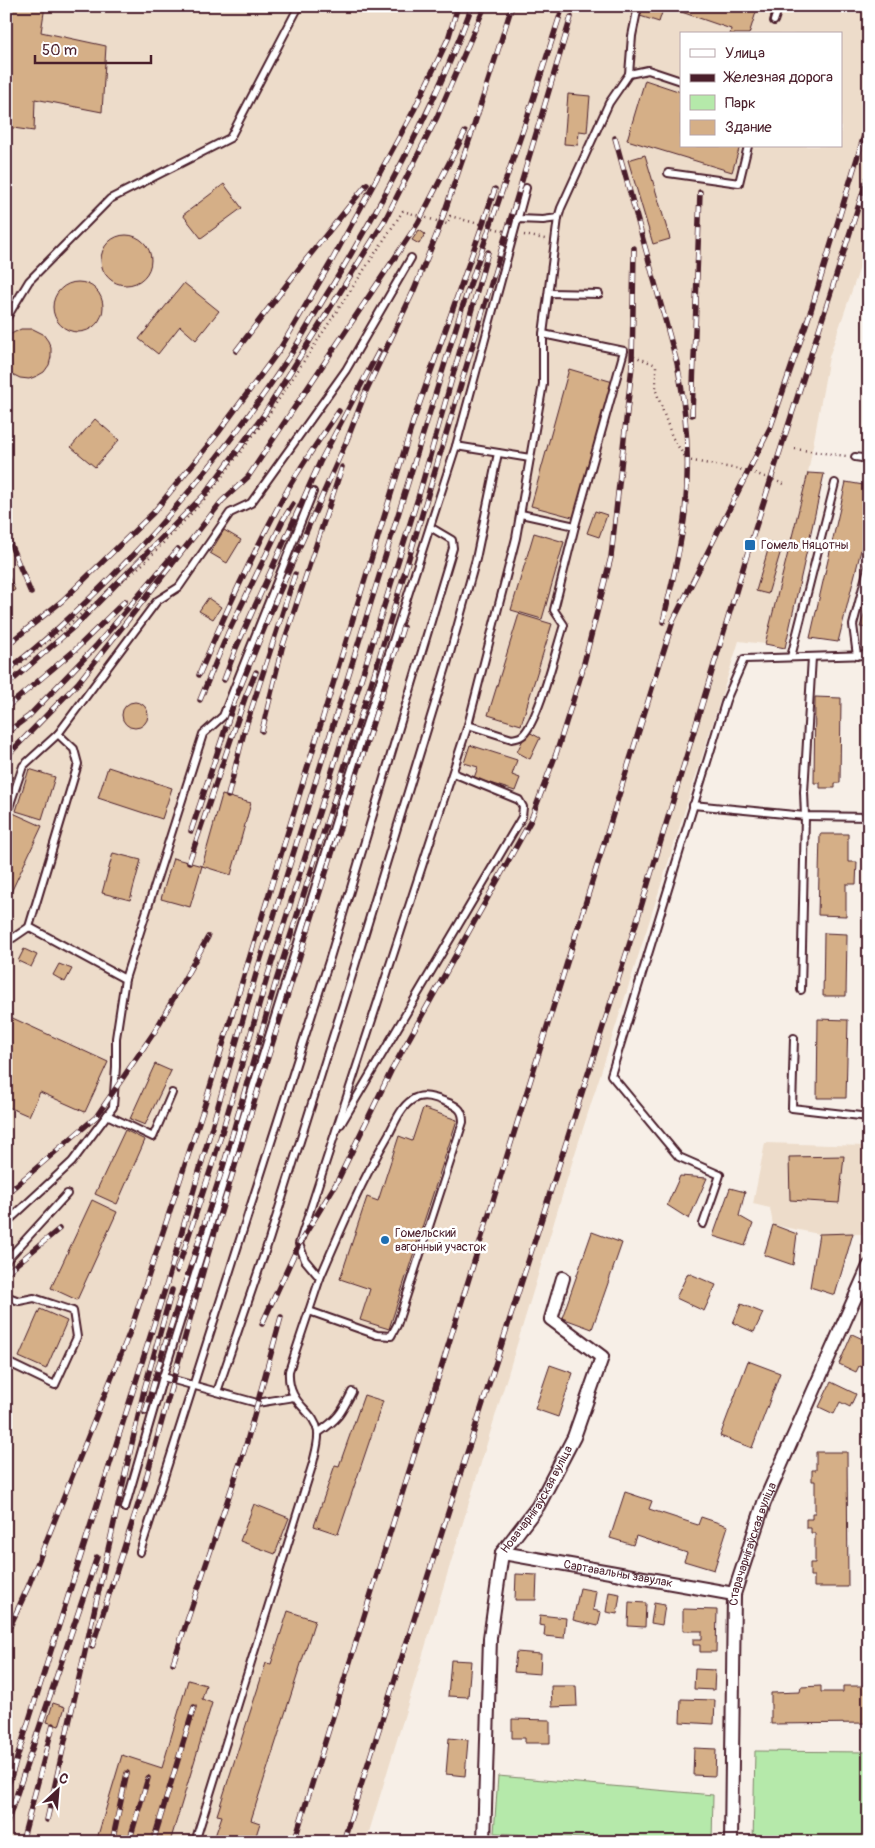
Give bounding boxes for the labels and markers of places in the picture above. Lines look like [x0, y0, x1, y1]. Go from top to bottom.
marker: Гомель Няцотны [743, 538, 757, 552]
place label: Гомель Няцотны [761, 538, 849, 553]
place label: Гомельский вагонный участок [395, 1226, 486, 1255]
marker: Гомельский вагонный участок [379, 1234, 391, 1246]

